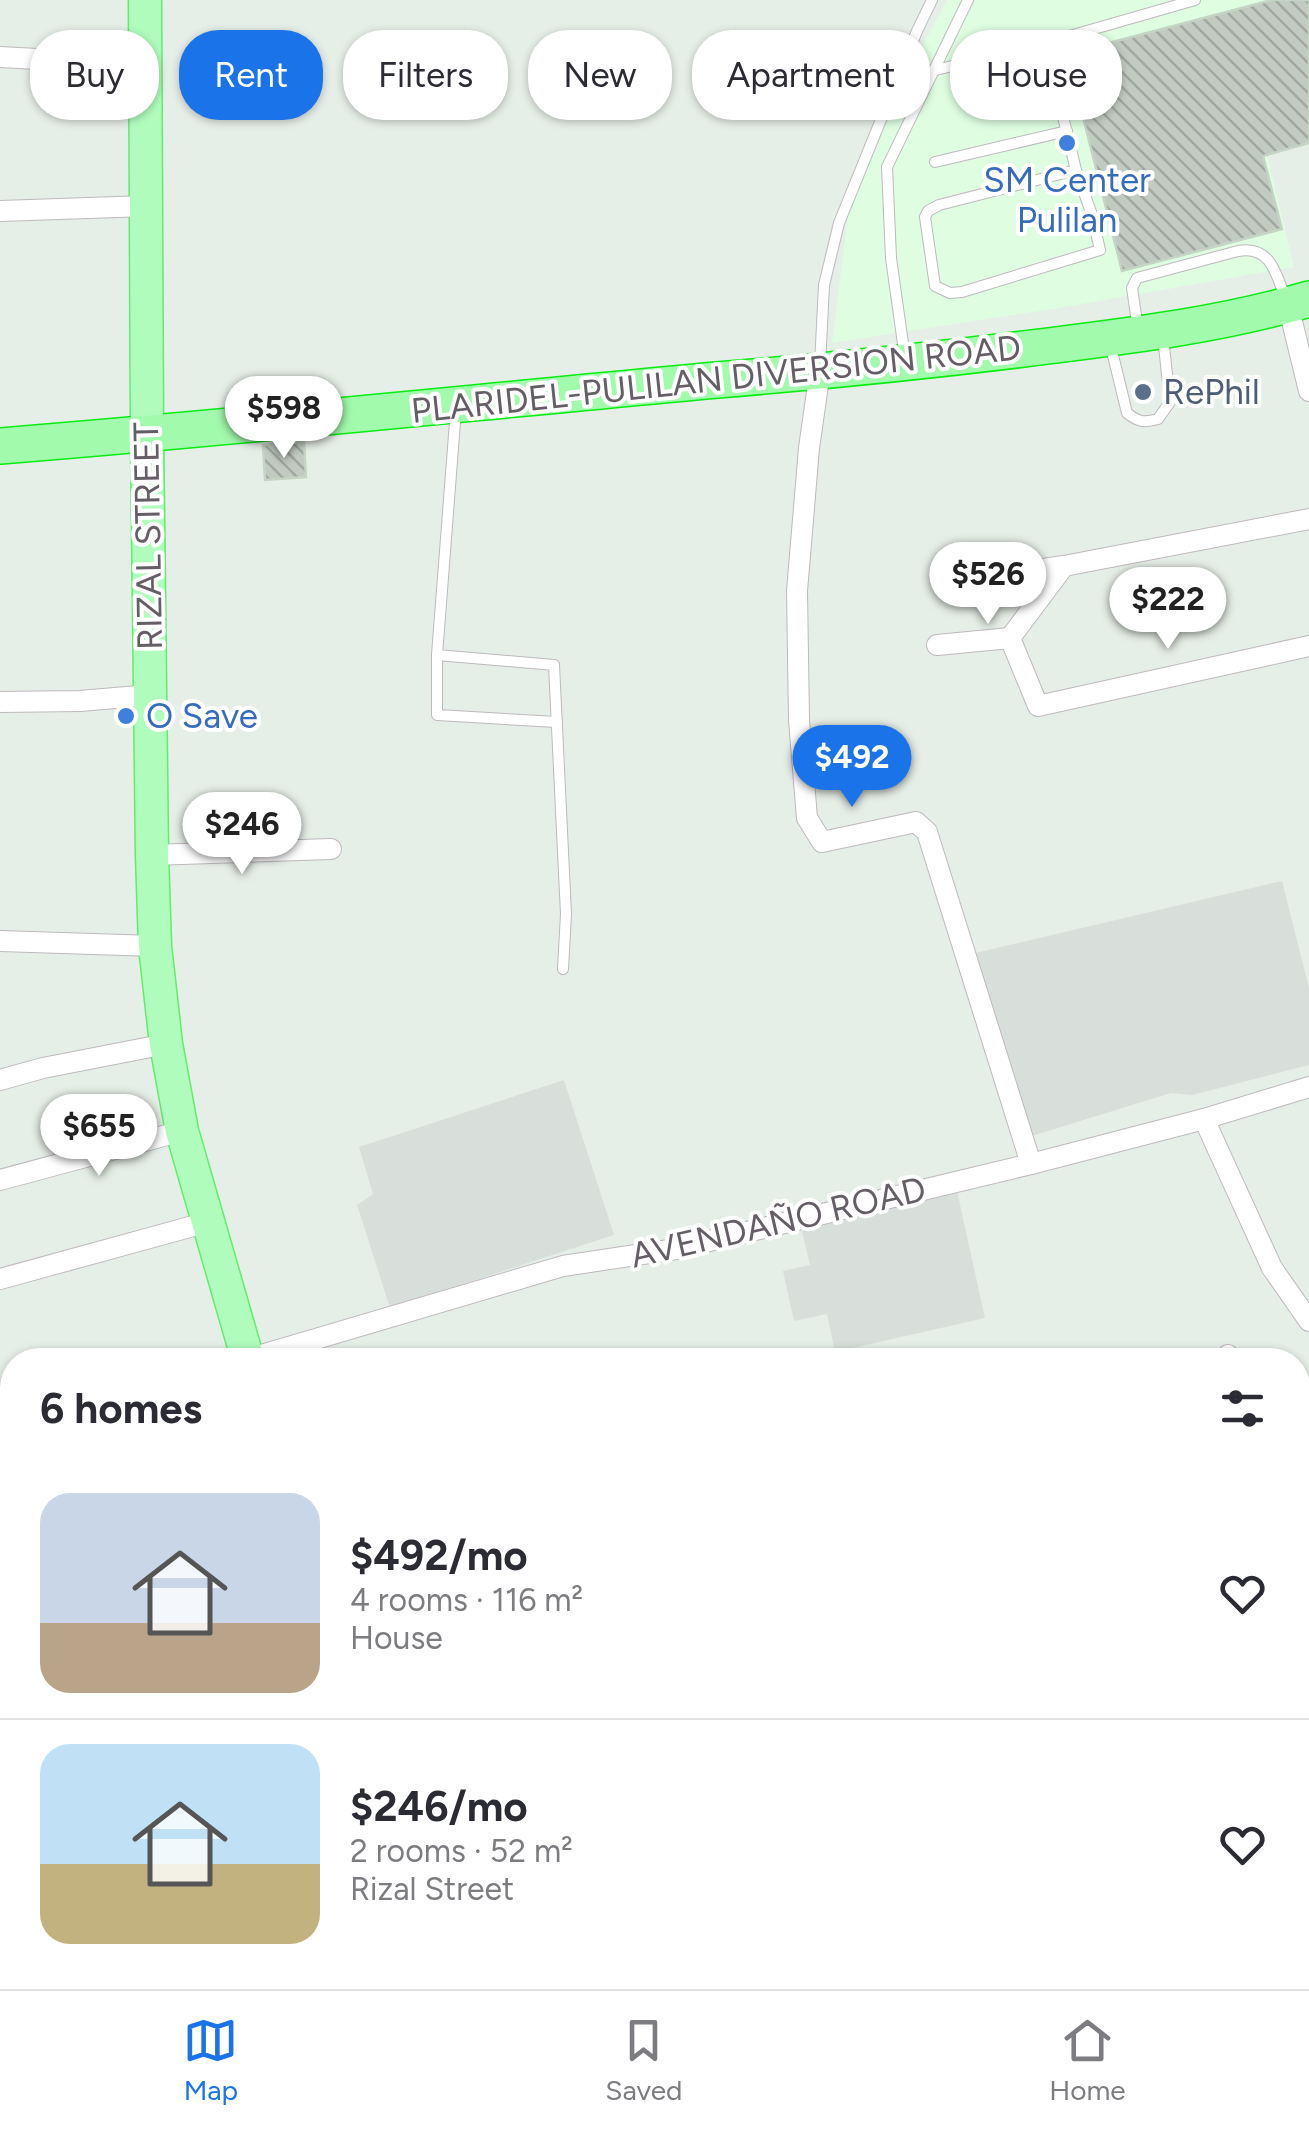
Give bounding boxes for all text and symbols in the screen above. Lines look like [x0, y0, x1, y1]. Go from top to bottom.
chip: Buy [30, 30, 159, 120]
chip: Rent [179, 30, 323, 120]
chip: Filters [343, 30, 508, 120]
chip: New [528, 30, 672, 120]
chip: Apartment [692, 30, 930, 120]
chip: House [950, 30, 1122, 120]
marker: SM Center Pulilan [1056, 132, 1078, 154]
place label: SM Center Pulilan [983, 159, 1151, 241]
street label: PLARIDEL-PULILAN DIVERSION ROAD [409, 326, 1023, 432]
place label: RePhil [1163, 371, 1260, 413]
pin: $598 [225, 376, 343, 461]
marker: RePhil [1132, 381, 1154, 403]
text: $598 [247, 389, 321, 427]
street label: RIZAL STREET [125, 422, 171, 650]
pin: $526 [929, 542, 1047, 627]
text: $526 [951, 555, 1025, 593]
pin: $222 [1109, 567, 1227, 652]
text: $222 [1131, 580, 1205, 618]
place label: O Save [146, 695, 258, 737]
marker: O Save [115, 705, 137, 727]
pin: $492 [793, 725, 911, 810]
text: $492 [814, 738, 890, 776]
pin: $246 [183, 792, 301, 877]
text: $246 [204, 805, 280, 843]
pin: $655 [40, 1094, 158, 1179]
text: $655 [62, 1107, 136, 1145]
street label: AVENDAÑO ROAD [626, 1168, 930, 1276]
icon: filters [1215, 1381, 1270, 1436]
text: 6 homes [40, 1383, 202, 1434]
text: $492/mo [350, 1530, 528, 1581]
icon: home [120, 1533, 240, 1653]
icon: heart [1215, 1566, 1270, 1621]
text: 4 rooms · 116 m² [350, 1581, 583, 1619]
text: House [350, 1619, 443, 1657]
text: $246/mo [350, 1781, 528, 1832]
icon: home [120, 1784, 240, 1904]
icon: heart [1215, 1817, 1270, 1872]
text: 2 rooms · 52 m² [350, 1832, 573, 1870]
text: Rizal Street [350, 1870, 514, 1908]
tab: Map [183, 2013, 238, 2107]
tab: Saved [605, 2013, 682, 2107]
tab: Home [1049, 2013, 1126, 2107]

